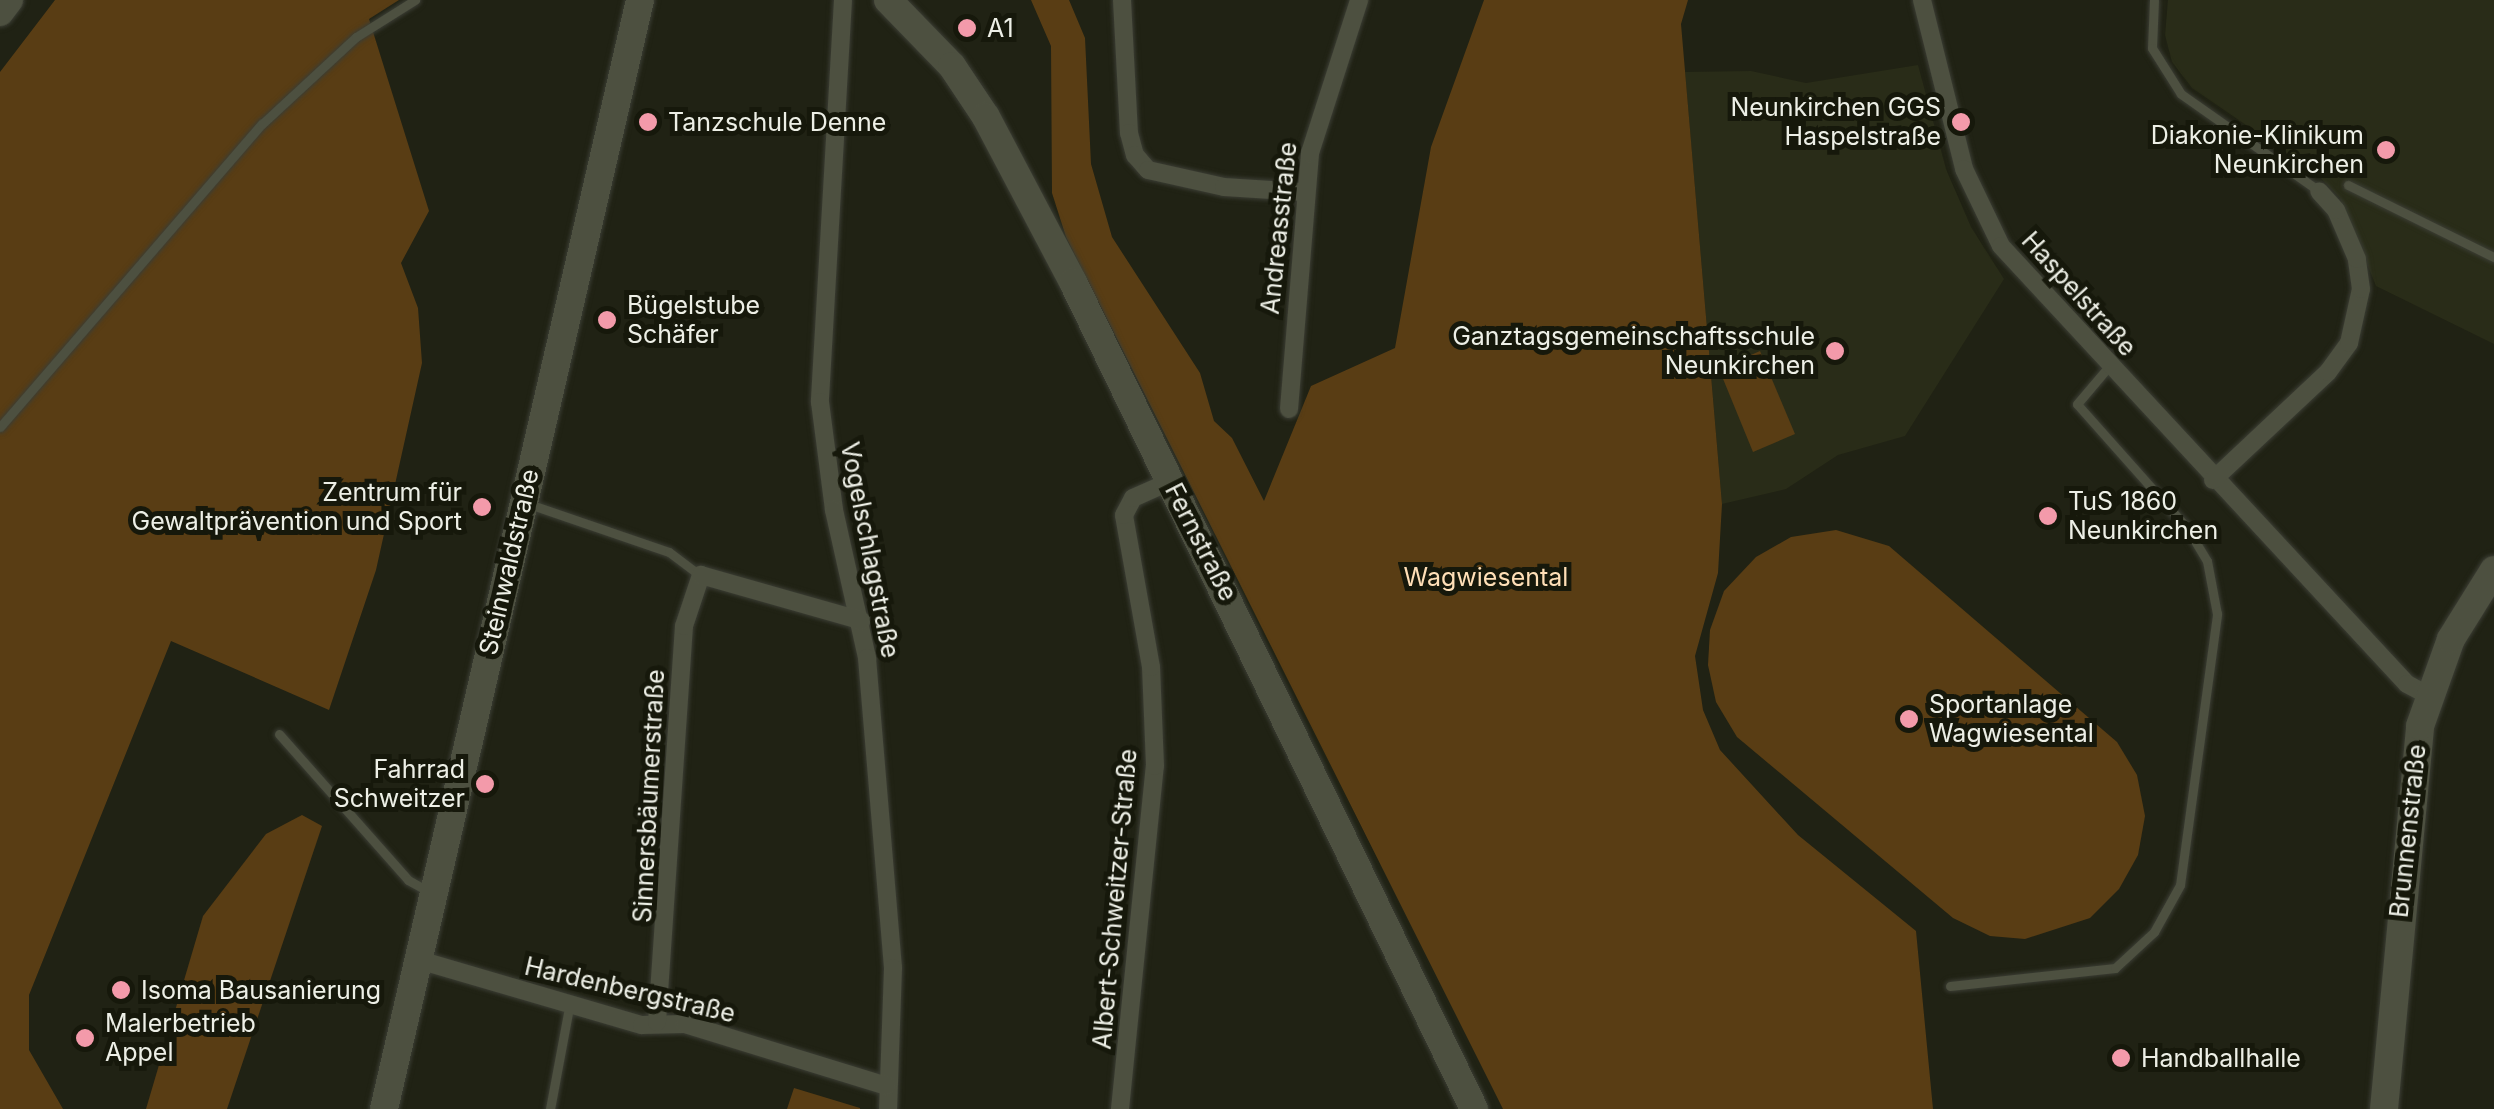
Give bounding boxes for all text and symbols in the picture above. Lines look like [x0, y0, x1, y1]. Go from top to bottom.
place label: A1 [987, 13, 1014, 43]
marker: A1 [956, 17, 978, 39]
place label: Neunkirchen GGS Haspelstraße [1730, 93, 1941, 152]
place label: Tanzschule Denne [668, 107, 886, 137]
marker: Tanzschule Denne [637, 111, 659, 133]
marker: Neunkirchen GGS Haspelstraße [1950, 111, 1972, 133]
place label: Diakonie-Klinikum Neunkirchen [2151, 121, 2364, 180]
marker: Diakonie-Klinikum Neunkirchen [2373, 137, 2399, 163]
street label: Andreasstraße [1255, 140, 1303, 316]
street label: Haspelstraße [2015, 226, 2143, 362]
place label: Bügelstube Schäfer [627, 291, 760, 350]
marker: Bügelstube Schäfer [596, 309, 618, 331]
place label: Ganztagsgemeinschaftsschule Neunkirchen [1452, 322, 1815, 381]
marker: Ganztagsgemeinschaftsschule Neunkirchen [1824, 340, 1846, 362]
street label: Vogelschlagstraße [834, 439, 906, 661]
street label: Steinwaldstraße [473, 466, 545, 658]
place label: Zentrum für Gewaltprävention und Sport [132, 478, 462, 537]
street label: Fernstraße [1159, 478, 1243, 606]
place label: TuS 1860 Neunkirchen [2068, 487, 2218, 546]
marker: Zentrum für Gewaltprävention und Sport [471, 496, 493, 518]
marker: TuS 1860 Neunkirchen [2037, 505, 2059, 527]
park label: Wagwiesental [1404, 562, 1568, 592]
street label: Sinnersbäumerstraße [627, 668, 671, 924]
place label: Sportanlage Wagwiesental [1929, 690, 2094, 749]
marker: Sportanlage Wagwiesental [1898, 708, 1920, 730]
street label: Brunnenstraße [2384, 743, 2432, 919]
street label: Albert-Schweitzer-Straße [1087, 747, 1143, 1051]
place label: Fahrrad Schweitzer [334, 755, 465, 814]
marker: Fahrrad Schweitzer [474, 773, 496, 795]
street label: Hardenbergstraße [522, 951, 738, 1029]
place label: Isoma Bausanierung [141, 975, 381, 1005]
marker: Isoma Bausanierung [110, 979, 132, 1001]
place label: Malerbetrieb Appel [105, 1009, 256, 1068]
marker: Malerbetrieb Appel [74, 1027, 96, 1049]
place label: Handballhalle [2141, 1043, 2301, 1073]
marker: Handballhalle [2110, 1047, 2132, 1069]

